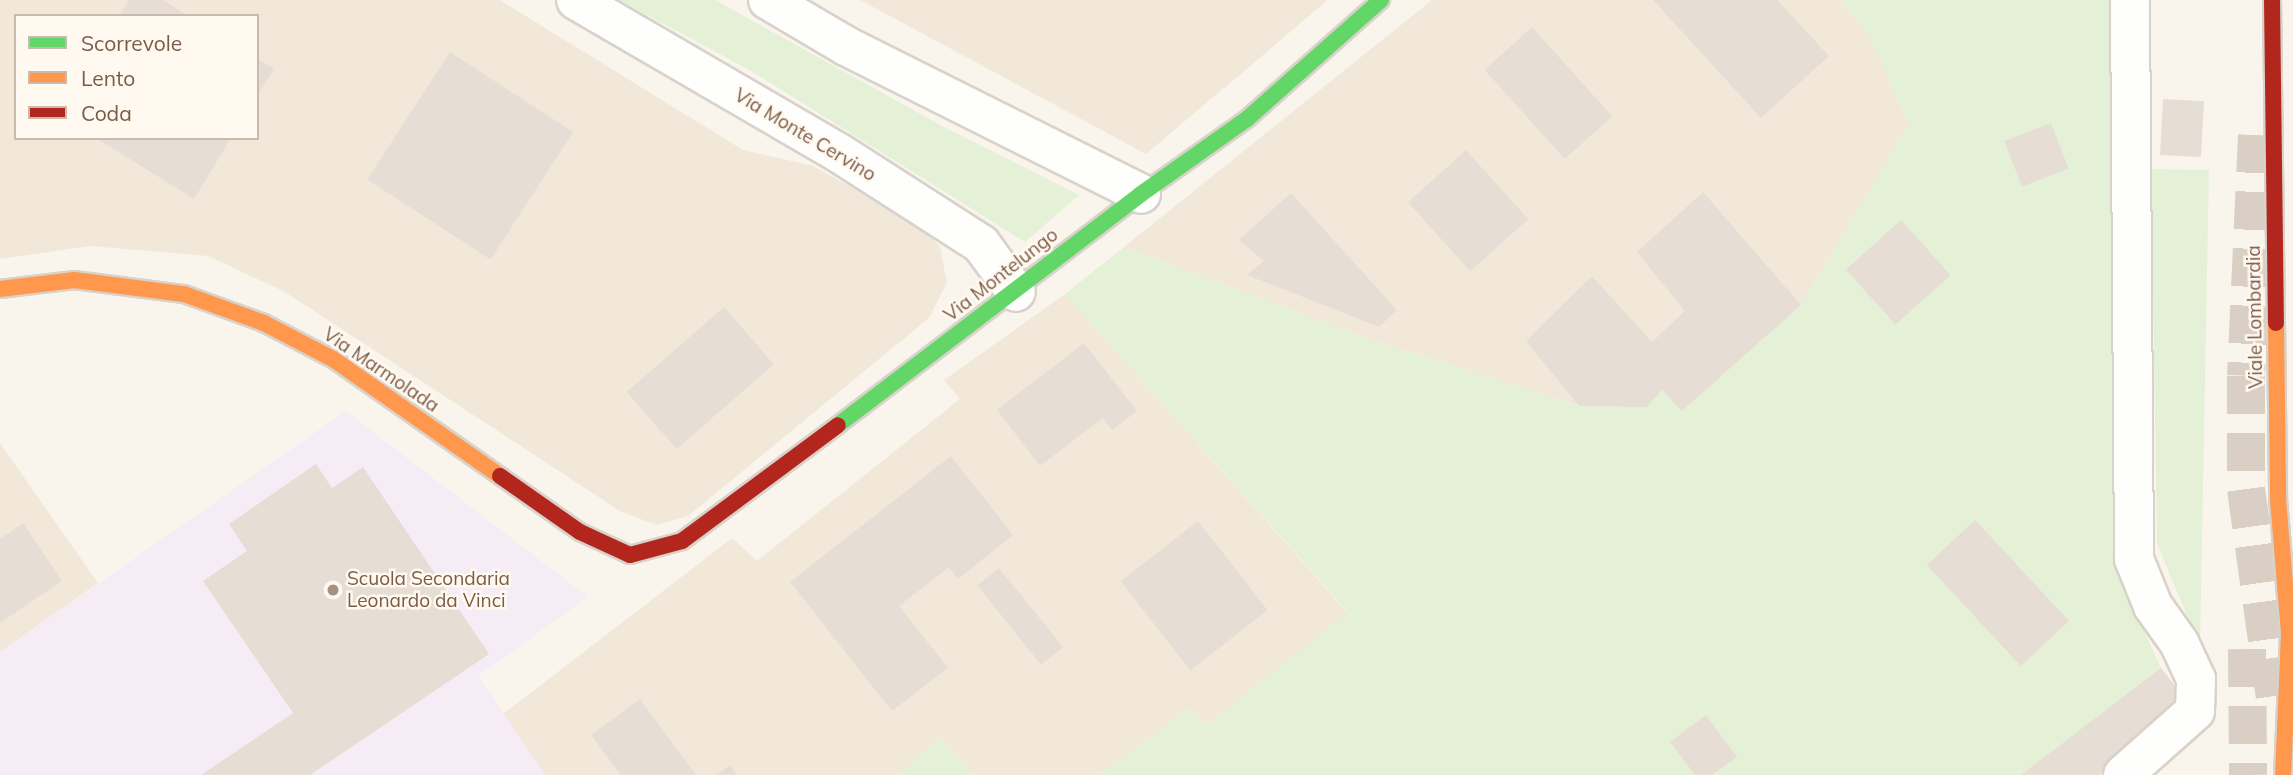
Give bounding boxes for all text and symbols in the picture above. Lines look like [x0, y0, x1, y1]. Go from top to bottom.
legend [14, 14, 259, 140]
text: Scorrevole [81, 30, 182, 56]
text: Lento [81, 65, 135, 91]
street label: Via Monte Cervino [730, 84, 880, 186]
text: Coda [81, 100, 132, 126]
street label: Via Montelungo [940, 223, 1062, 327]
street label: Viale Lombardia [2242, 245, 2268, 389]
street label: Via Marmolada [319, 323, 443, 417]
place label: Scuola Secondaria Leonardo da Vinci [347, 568, 510, 612]
marker: Scuola Secondaria Leonardo da Vinci [325, 582, 341, 598]

